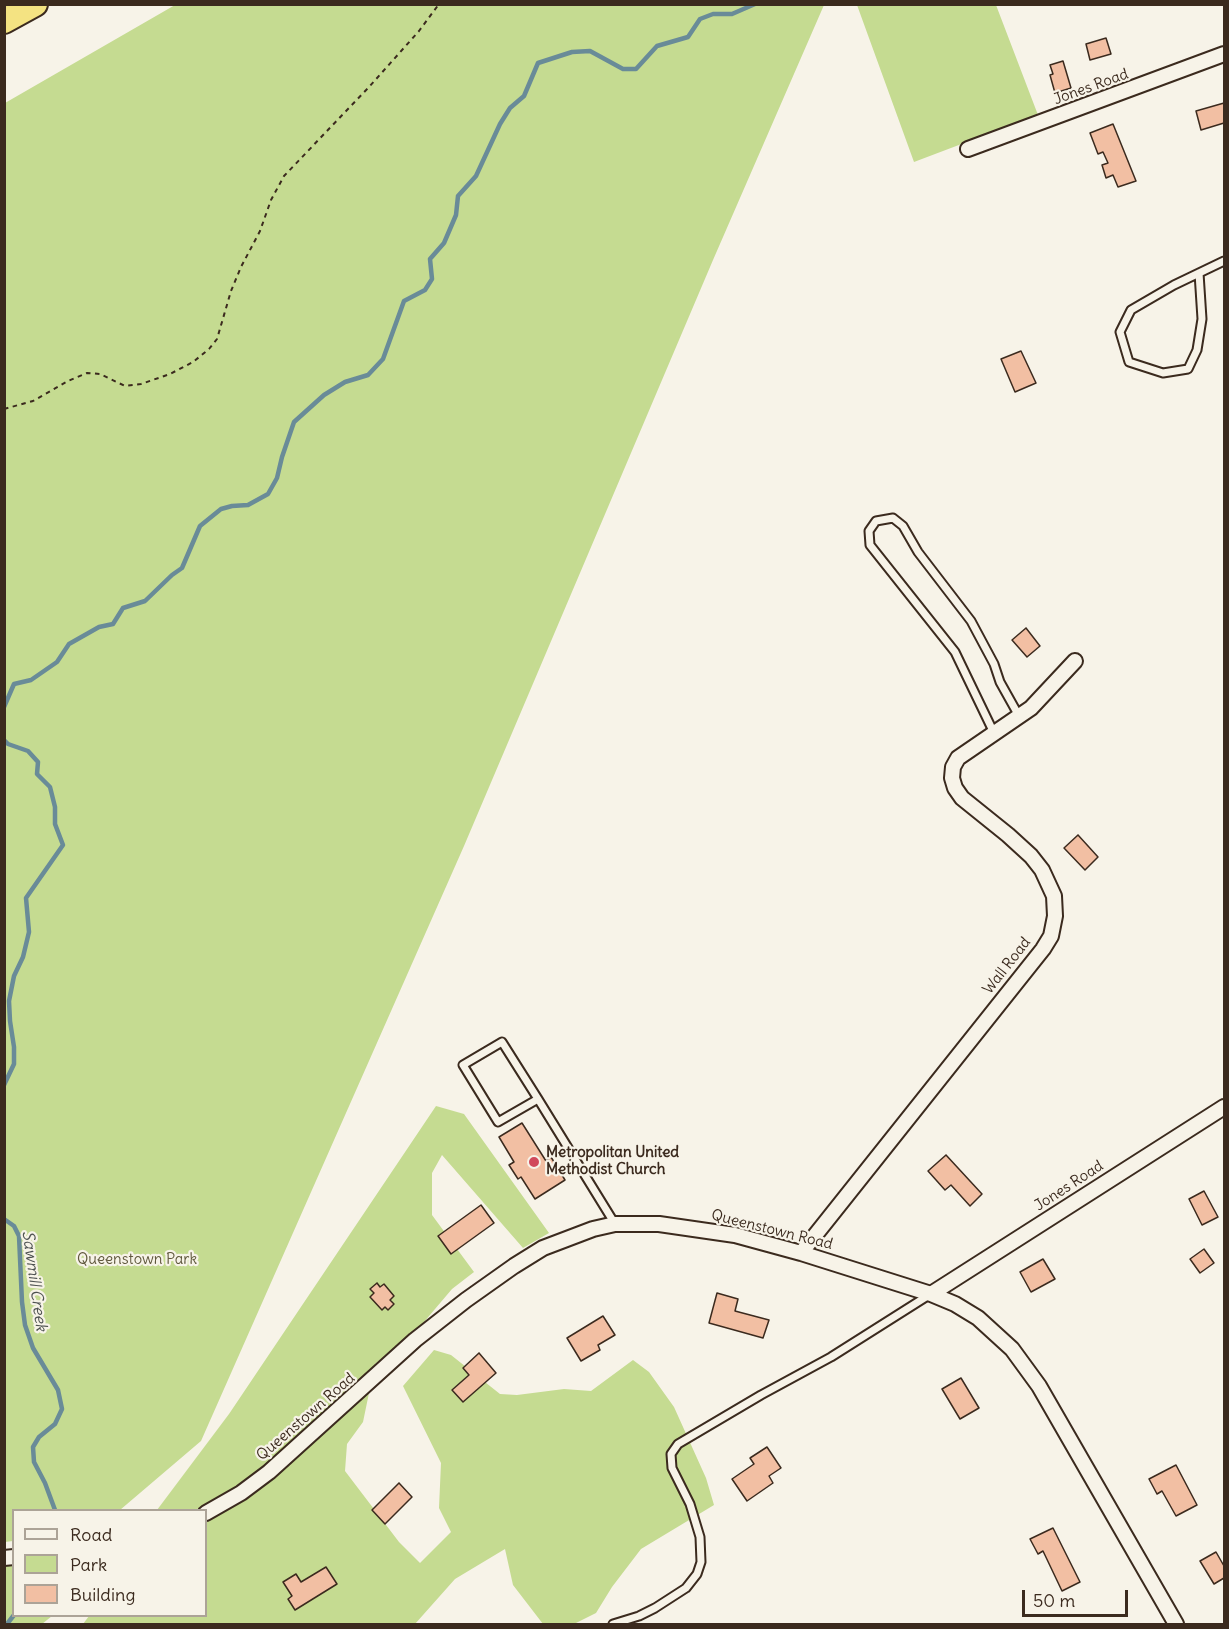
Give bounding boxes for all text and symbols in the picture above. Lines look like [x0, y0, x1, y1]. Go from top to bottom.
street label: Jones Road [1051, 65, 1131, 109]
street label: Wall Road [979, 934, 1035, 998]
place label: Metropolitan United Methodist Church [546, 1144, 679, 1179]
marker: Metropolitan United Methodist Church [527, 1155, 541, 1169]
street label: Jones Road [1031, 1157, 1107, 1215]
street label: Queenstown Road [709, 1206, 835, 1254]
water label: Sawmill Creek [17, 1230, 51, 1332]
park label: Queenstown Park [77, 1251, 197, 1269]
street label: Queenstown Road [253, 1369, 359, 1465]
legend [12, 1509, 207, 1617]
text: Road [70, 1523, 112, 1546]
text: Park [70, 1553, 107, 1576]
scale bar [1025, 1578, 1132, 1616]
text: Building [70, 1583, 135, 1606]
text: 50 m [1033, 1589, 1075, 1612]

